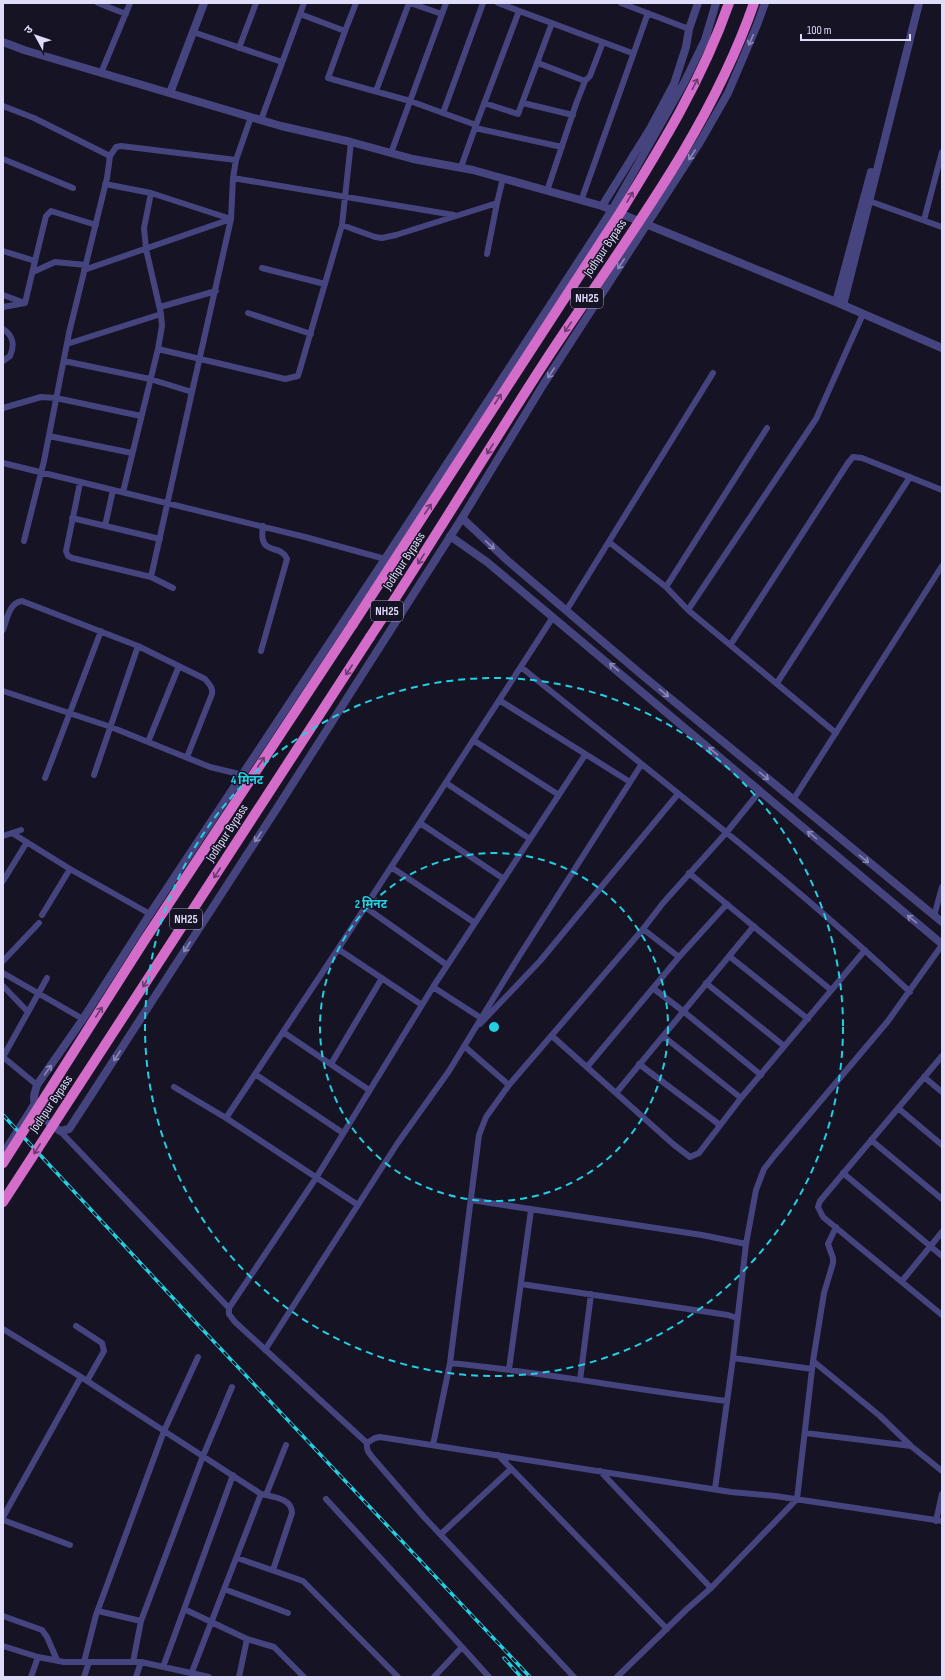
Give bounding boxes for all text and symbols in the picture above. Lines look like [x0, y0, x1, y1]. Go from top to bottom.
north arrow [16, 16, 56, 56]
scale bar [801, 16, 910, 42]
text: उ [22, 23, 36, 37]
text: 100 m [807, 23, 832, 38]
one-way arrow [747, 33, 754, 45]
one-way arrow [692, 78, 700, 90]
one-way arrow [688, 149, 696, 160]
one-way arrow [627, 191, 635, 203]
street label: Jodhpur Bypass [579, 216, 630, 281]
one-way arrow [617, 258, 625, 270]
road number: NH25 [571, 288, 603, 308]
one-way arrow [564, 322, 572, 333]
one-way arrow [546, 367, 554, 379]
one-way arrow [494, 394, 503, 405]
one-way arrow [486, 443, 494, 455]
one-way arrow [423, 503, 432, 514]
street label: Jodhpur Bypass [379, 529, 429, 594]
one-way arrow [485, 540, 495, 549]
one-way arrow [417, 553, 425, 564]
road number: NH25 [371, 601, 403, 621]
one-way arrow [608, 663, 619, 672]
one-way arrow [345, 664, 353, 675]
one-way arrow [658, 688, 669, 697]
one-way arrow [708, 747, 718, 756]
one-way arrow [258, 756, 266, 768]
text: 4 मिनट [231, 772, 264, 788]
one-way arrow [758, 772, 769, 781]
street label: Jodhpur Bypass [202, 801, 252, 866]
one-way arrow [807, 831, 818, 840]
one-way arrow [254, 832, 262, 843]
one-way arrow [859, 854, 869, 863]
one-way arrow [213, 867, 221, 878]
text: 2 मिनट [355, 896, 388, 912]
road number: NH25 [170, 909, 202, 929]
one-way arrow [907, 914, 917, 923]
one-way arrow [183, 941, 192, 952]
one-way arrow [142, 976, 150, 987]
one-way arrow [95, 1006, 103, 1018]
centre of rings [487, 1020, 501, 1034]
one-way arrow [113, 1050, 121, 1061]
one-way arrow [44, 1065, 52, 1076]
street label: Jodhpur Bypass [25, 1072, 76, 1137]
one-way arrow [33, 1143, 41, 1154]

